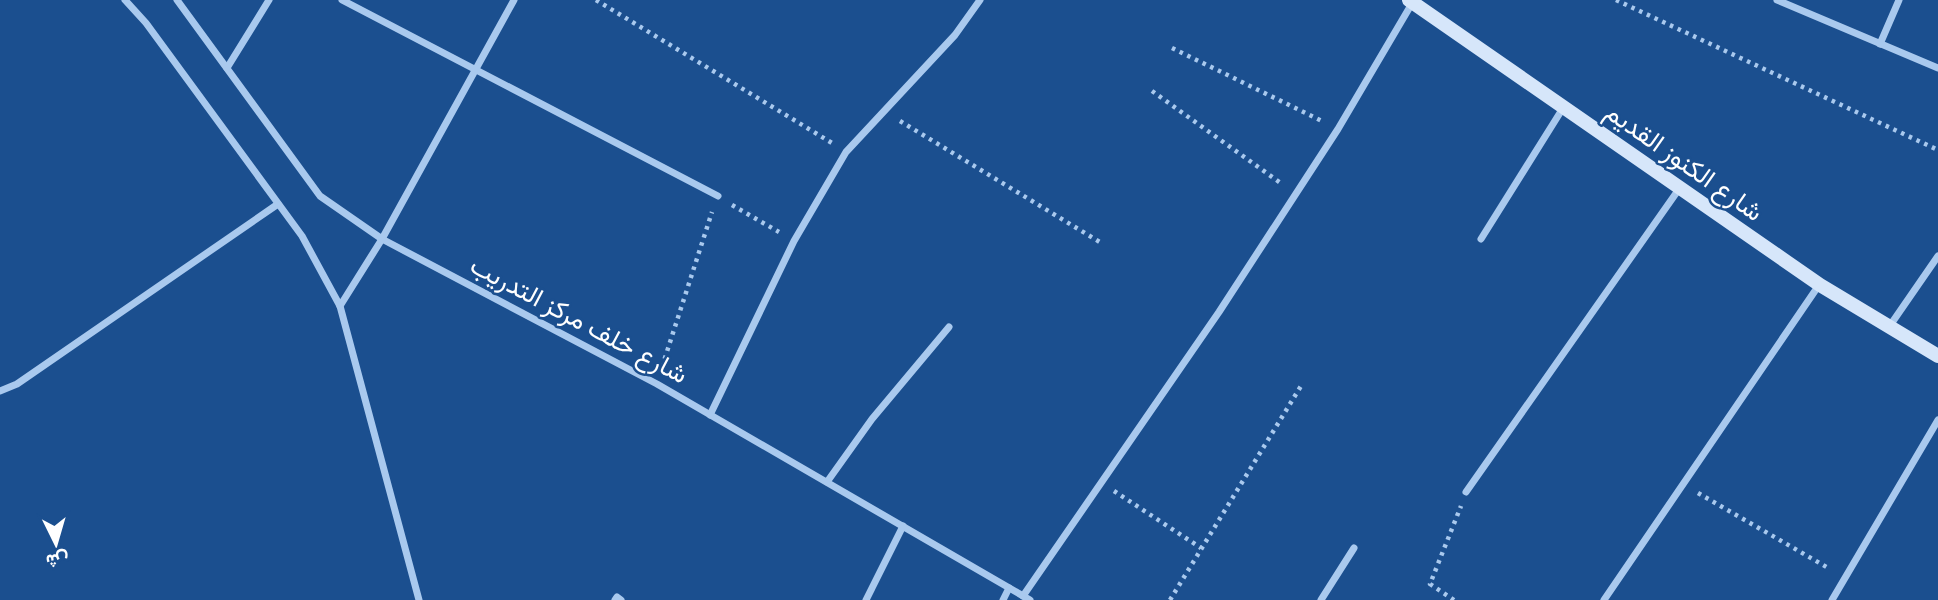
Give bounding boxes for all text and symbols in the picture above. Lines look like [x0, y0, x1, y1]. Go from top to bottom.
street label: شارع الكنوز القديم [1598, 96, 1769, 230]
street label: شارع خلف مركز التدريب [464, 250, 693, 392]
north arrow [21, 509, 91, 579]
text: ش [45, 548, 70, 572]

